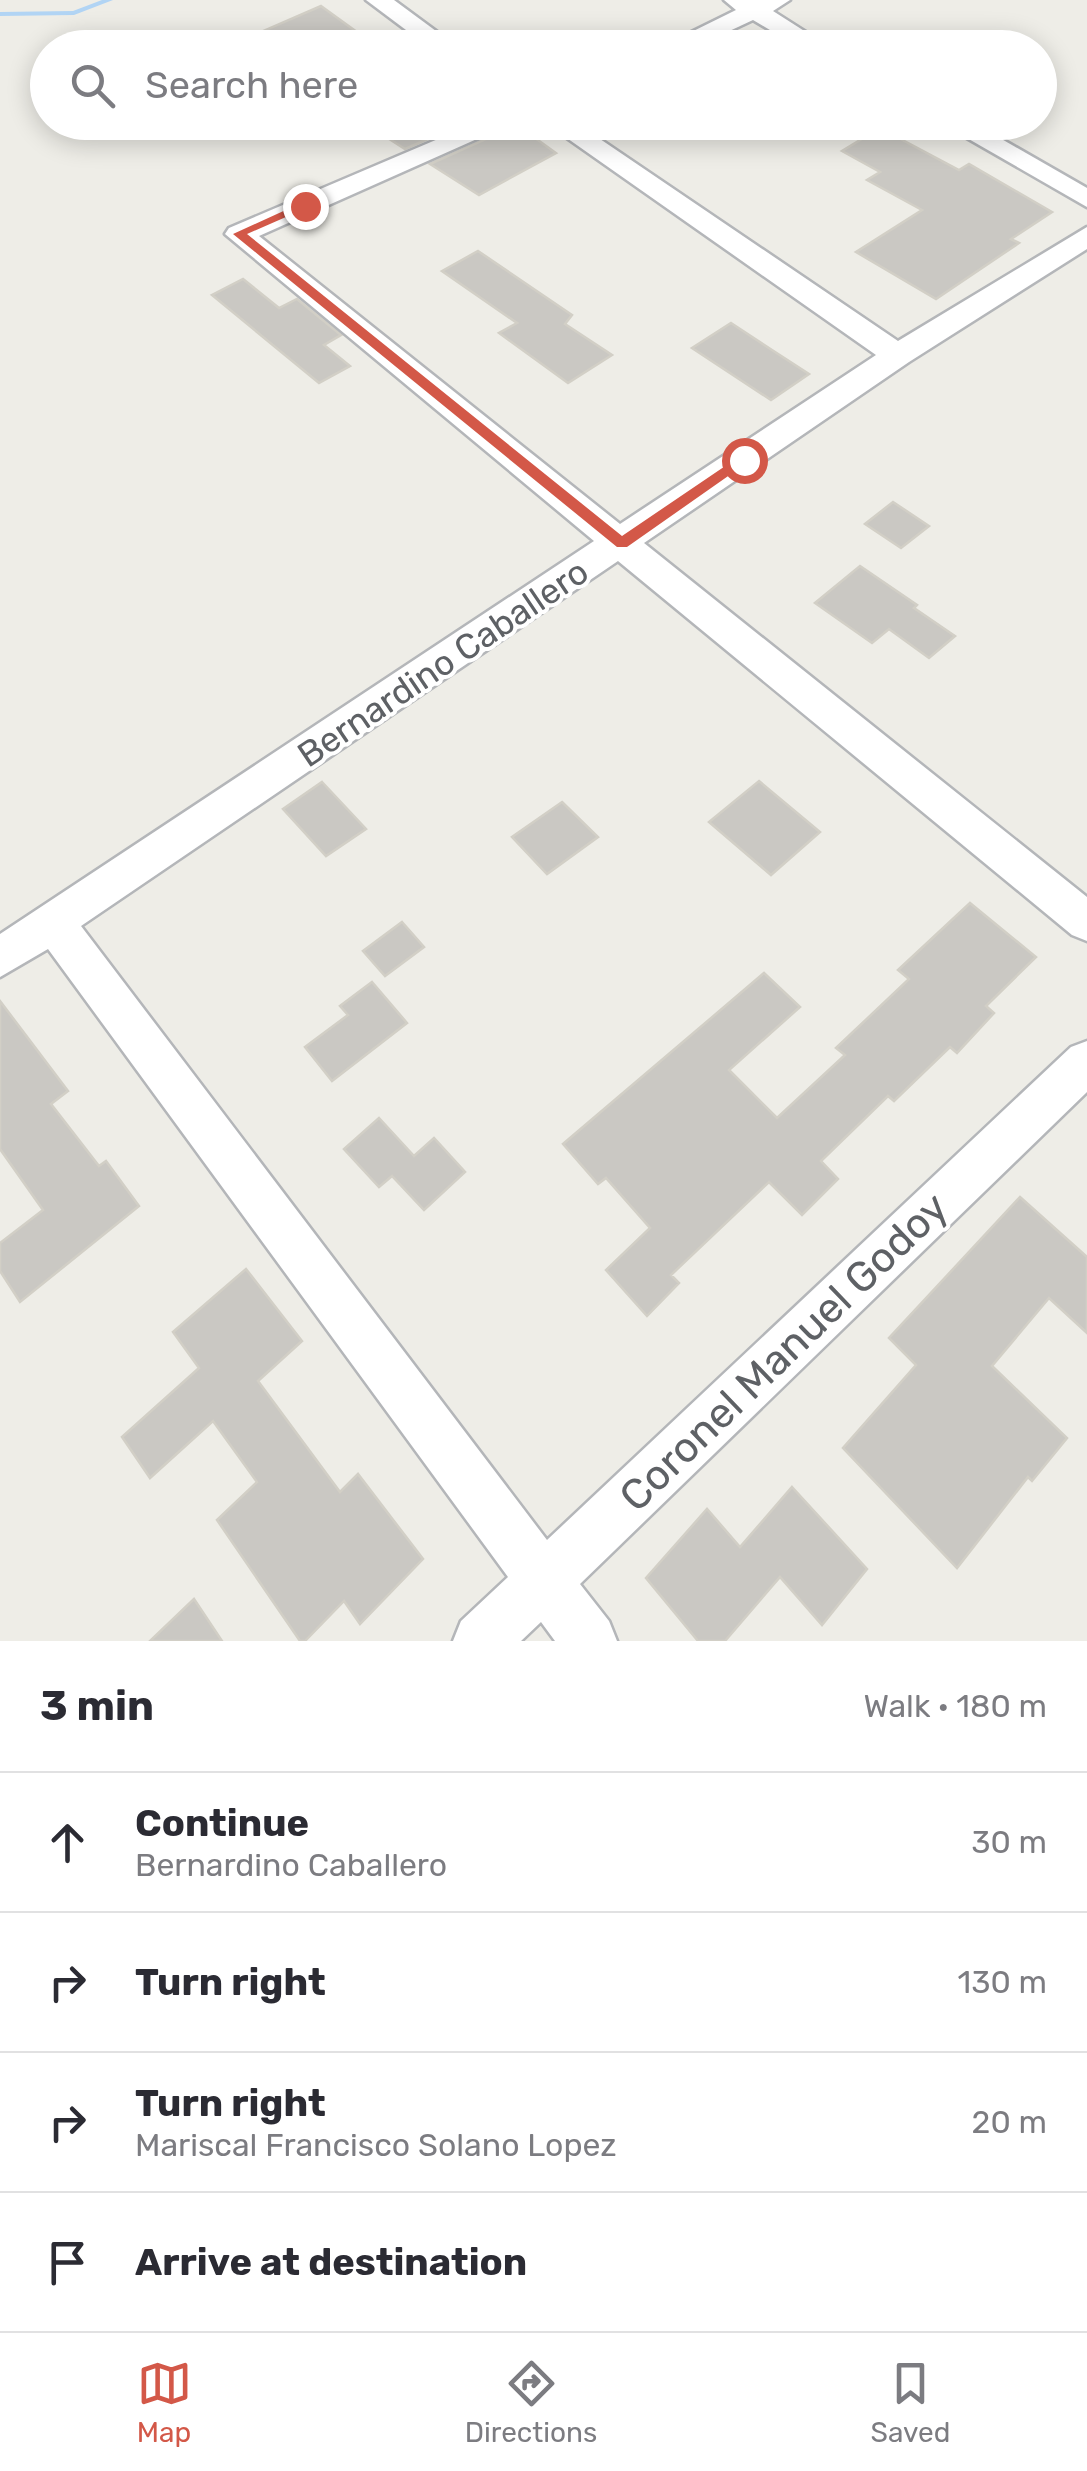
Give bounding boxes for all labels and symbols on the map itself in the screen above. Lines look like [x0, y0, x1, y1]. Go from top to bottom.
route end [283, 184, 329, 230]
route start [722, 438, 768, 484]
street label: Bernardino Caballero [290, 550, 596, 776]
street label: Coronel Manuel Godoy [610, 1182, 958, 1522]

